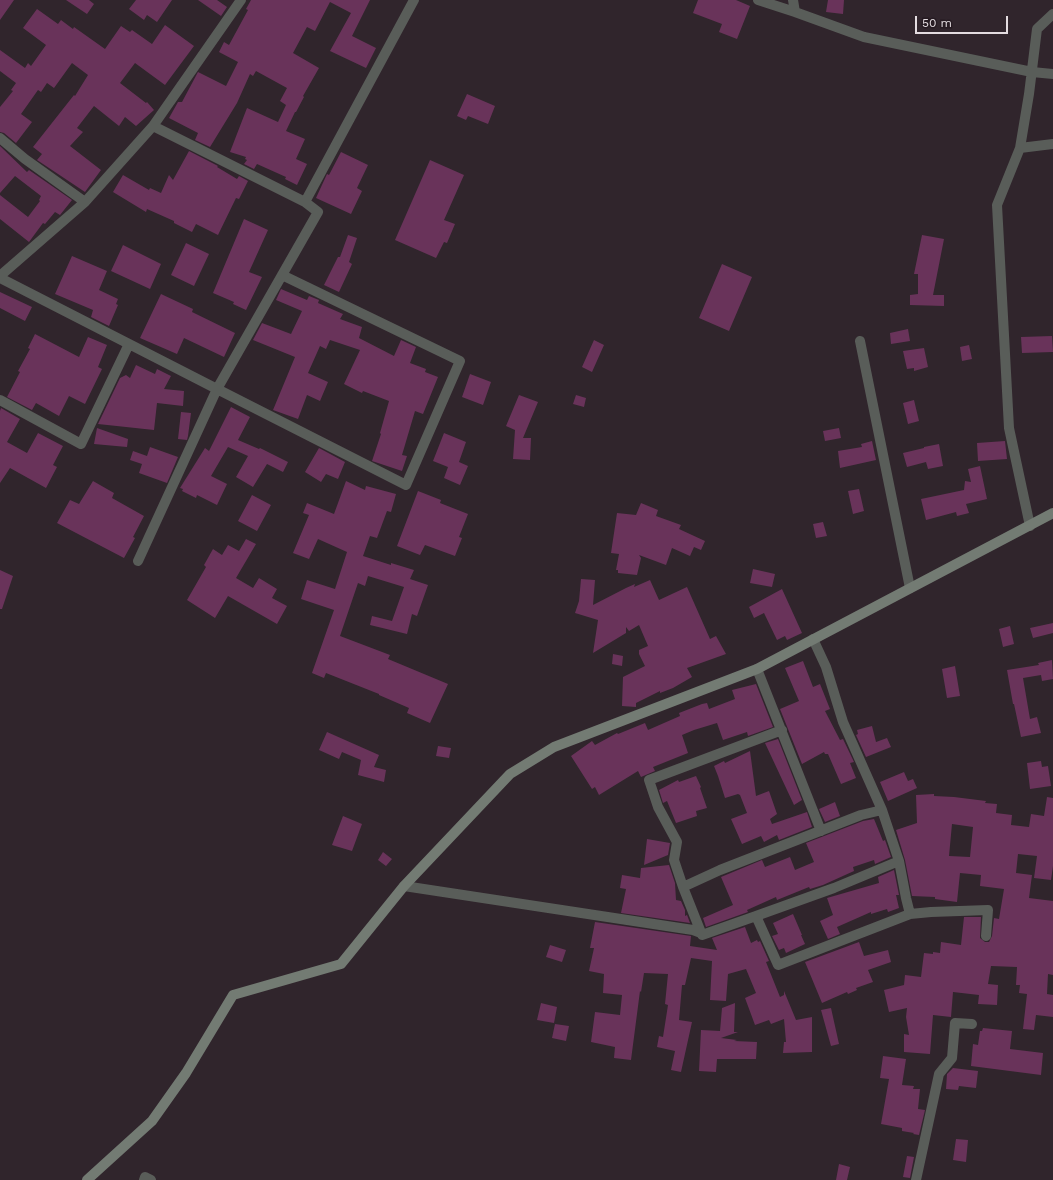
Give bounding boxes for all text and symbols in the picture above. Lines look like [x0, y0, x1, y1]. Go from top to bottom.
scale bar [917, 8, 1010, 34]
text: 50 m [922, 16, 952, 30]

